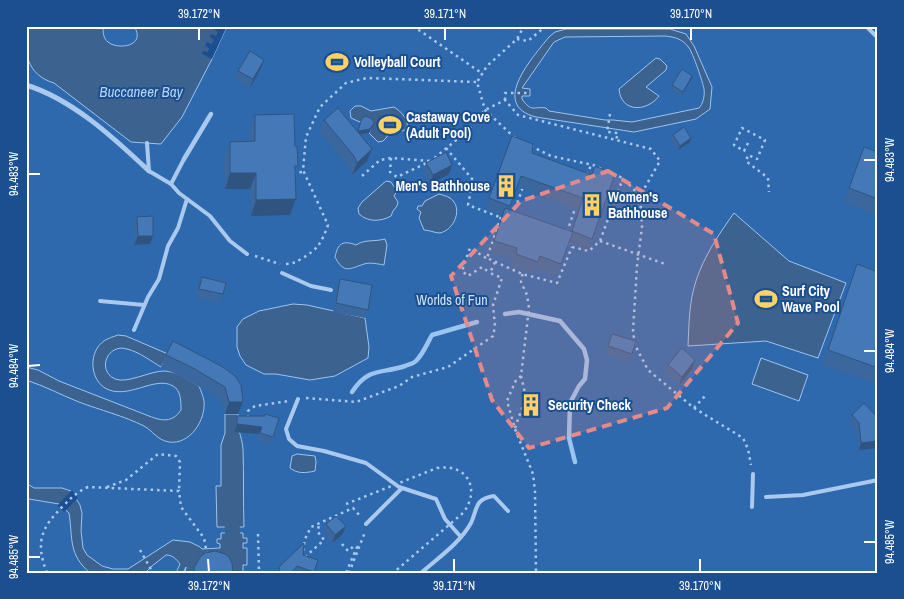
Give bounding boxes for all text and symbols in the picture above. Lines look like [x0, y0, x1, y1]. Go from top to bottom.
text: 39.172°N [178, 6, 220, 22]
text: 39.171°N [424, 6, 466, 22]
text: 39.170°N [670, 6, 712, 22]
sports icon: Volleyball Court [324, 49, 350, 75]
place label: Volleyball Court [354, 53, 441, 71]
water label: Buccaneer Bay [99, 81, 184, 102]
place label: Castaway Cove (Adult Pool) [406, 108, 490, 142]
sports icon: Castaway Cove (Adult Pool) [377, 112, 403, 138]
text: 94.483°W [882, 137, 898, 182]
text: 94.483°W [6, 151, 22, 196]
building icon: Men's Bathhouse [493, 173, 519, 199]
place label: Men's Bathhouse [395, 177, 490, 195]
place label: Women's Bathhouse [608, 188, 667, 222]
building icon: Women's Bathhouse [579, 192, 605, 218]
place label: Surf City Wave Pool [782, 282, 840, 316]
sports icon: Surf City Wave Pool [753, 286, 779, 312]
park label: Worlds of Fun [416, 291, 488, 309]
text: 94.484°W [882, 328, 898, 373]
text: 94.484°W [6, 343, 22, 388]
building icon: Security Check [518, 392, 544, 418]
place label: Security Check [548, 396, 632, 414]
text: 94.485°W [882, 519, 898, 564]
text: 94.485°W [6, 534, 22, 579]
text: 39.172°N [188, 578, 230, 594]
text: 39.171°N [433, 578, 475, 594]
text: 39.170°N [679, 578, 721, 594]

